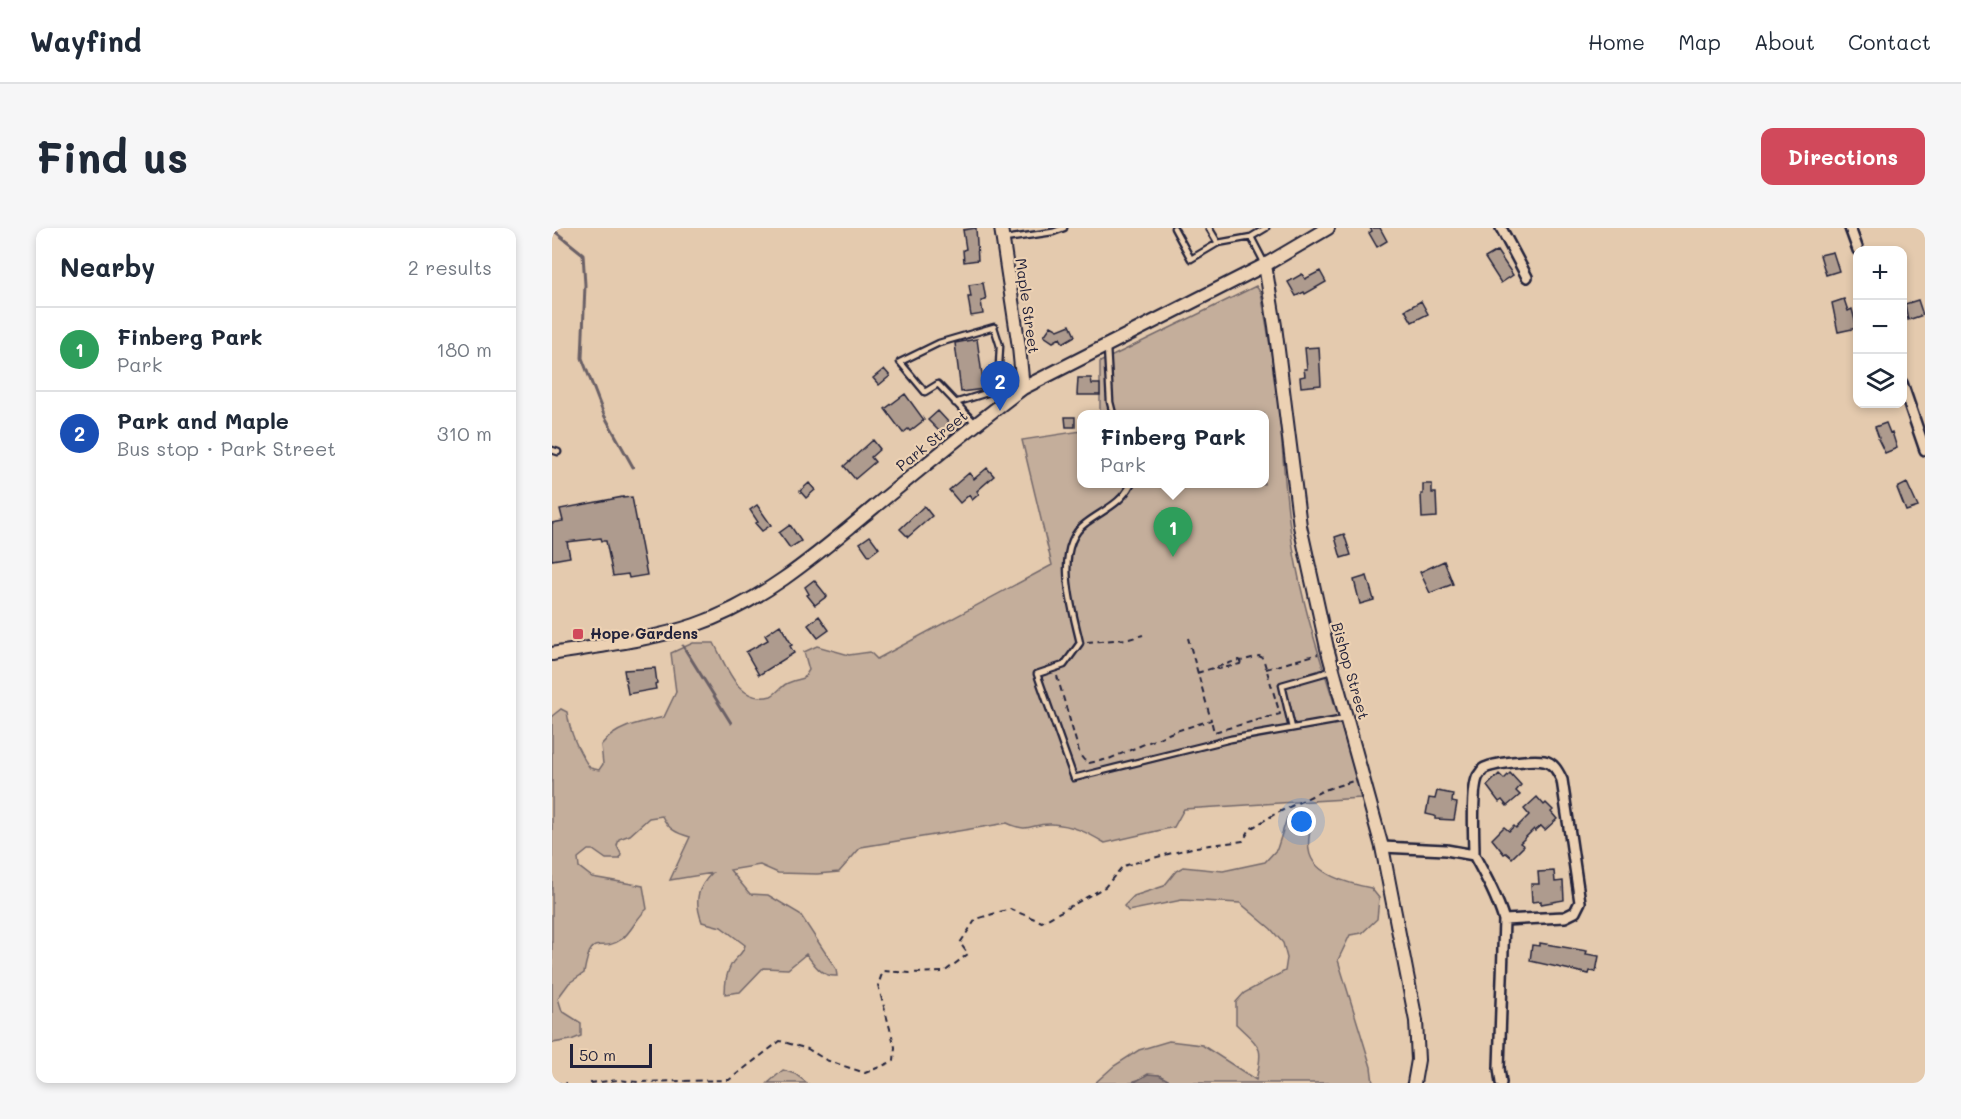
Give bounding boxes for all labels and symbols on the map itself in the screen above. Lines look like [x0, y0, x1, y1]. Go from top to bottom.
street label: Maple Street [1011, 257, 1045, 355]
pin: 2 [980, 362, 1020, 411]
street label: Park Street [891, 405, 971, 475]
pin: 1 [1154, 508, 1192, 557]
street label: Bishop Street [1328, 620, 1374, 722]
place label: Hope Gardens [590, 623, 698, 643]
marker: Hope Gardens [571, 627, 585, 641]
your location [1287, 807, 1316, 836]
scale bar [570, 1041, 652, 1068]

